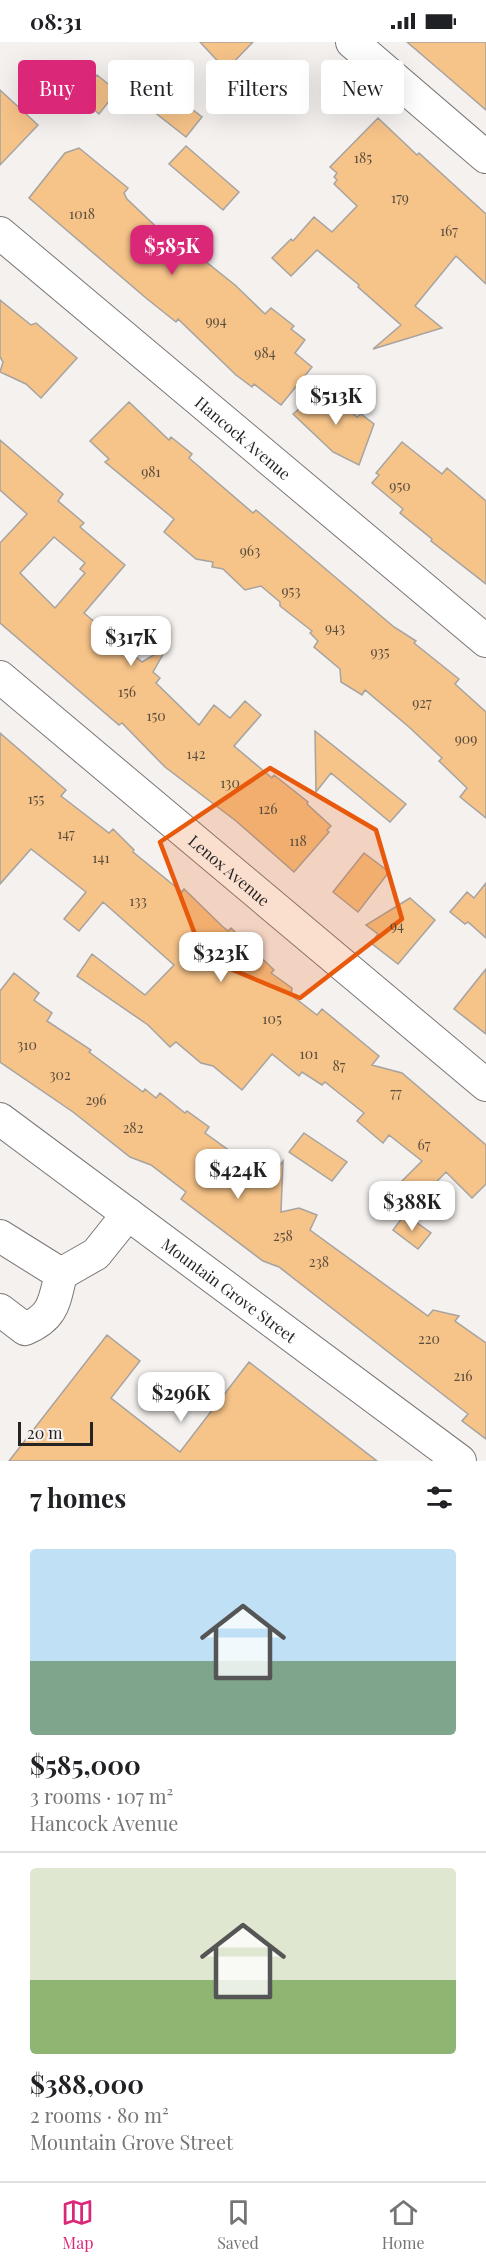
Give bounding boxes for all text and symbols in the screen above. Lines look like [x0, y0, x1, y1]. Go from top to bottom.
text: 08:31 [30, 6, 82, 36]
chip: Buy [18, 60, 96, 114]
chip: Rent [108, 60, 194, 114]
chip: Filters [206, 60, 309, 114]
chip: New [321, 60, 404, 114]
house number: 185 [354, 148, 372, 167]
house number: 179 [391, 188, 409, 207]
house number: 1018 [69, 204, 95, 223]
house number: 167 [440, 221, 458, 240]
pin: $585K [130, 225, 214, 276]
text: $585K [144, 231, 200, 258]
house number: 994 [205, 311, 227, 330]
house number: 984 [254, 343, 276, 362]
pin: $513K [294, 375, 378, 426]
text: $513K [310, 381, 362, 408]
street label: Hancock Avenue [191, 391, 296, 484]
house number: 981 [141, 462, 161, 481]
house number: 950 [389, 476, 411, 495]
house number: 963 [240, 541, 260, 560]
house number: 953 [281, 581, 301, 600]
pin: $317K [89, 616, 173, 667]
house number: 943 [325, 618, 345, 637]
text: $317K [105, 622, 157, 649]
house number: 935 [370, 642, 390, 661]
house number: 156 [118, 682, 136, 701]
house number: 927 [412, 693, 432, 712]
house number: 150 [146, 706, 166, 725]
house number: 909 [455, 729, 477, 748]
house number: 142 [187, 744, 206, 763]
house number: 130 [220, 773, 240, 792]
house number: 155 [28, 789, 45, 808]
house number: 126 [258, 799, 278, 818]
house number: 147 [57, 824, 75, 843]
street label: Lenox Avenue [185, 830, 275, 910]
house number: 118 [289, 831, 307, 850]
house number: 141 [92, 848, 110, 867]
house number: 133 [129, 891, 147, 910]
house number: 94 [390, 916, 404, 935]
pin: $323K [179, 932, 263, 983]
text: $323K [193, 938, 249, 965]
house number: 105 [262, 1009, 282, 1028]
house number: 310 [17, 1035, 37, 1054]
house number: 101 [300, 1044, 318, 1063]
house number: 87 [333, 1056, 346, 1075]
house number: 302 [49, 1065, 71, 1084]
house number: 77 [390, 1083, 402, 1102]
house number: 296 [85, 1090, 107, 1109]
house number: 282 [123, 1118, 144, 1137]
house number: 67 [418, 1135, 431, 1154]
pin: $424K [196, 1149, 280, 1200]
text: $424K [209, 1155, 267, 1182]
pin: $388K [370, 1181, 454, 1232]
text: $388K [383, 1187, 441, 1214]
house number: 258 [273, 1226, 293, 1245]
street label: Mountain Grove Street [158, 1233, 301, 1347]
house number: 238 [309, 1252, 329, 1271]
house number: 220 [418, 1329, 440, 1348]
house number: 216 [453, 1366, 473, 1385]
pin: $296K [139, 1372, 223, 1423]
text: $296K [152, 1378, 210, 1405]
scale bar [18, 1419, 93, 1446]
text: 20 m [27, 1422, 62, 1443]
text: 7 homes [30, 1480, 126, 1515]
icon: filters [423, 1481, 456, 1514]
icon: home [189, 1588, 297, 1696]
text: $585,000 [30, 1747, 141, 1782]
text: 3 rooms · 107 m² [30, 1782, 173, 1809]
text: Hancock Avenue [30, 1809, 178, 1836]
icon: home [189, 1907, 297, 2015]
text: $388,000 [30, 2066, 144, 2101]
text: 2 rooms · 80 m² [30, 2101, 169, 2128]
text: Mountain Grove Street [30, 2128, 233, 2155]
tab: Map [61, 2196, 94, 2253]
tab: Saved [217, 2196, 259, 2253]
tab: Home [382, 2196, 425, 2253]

